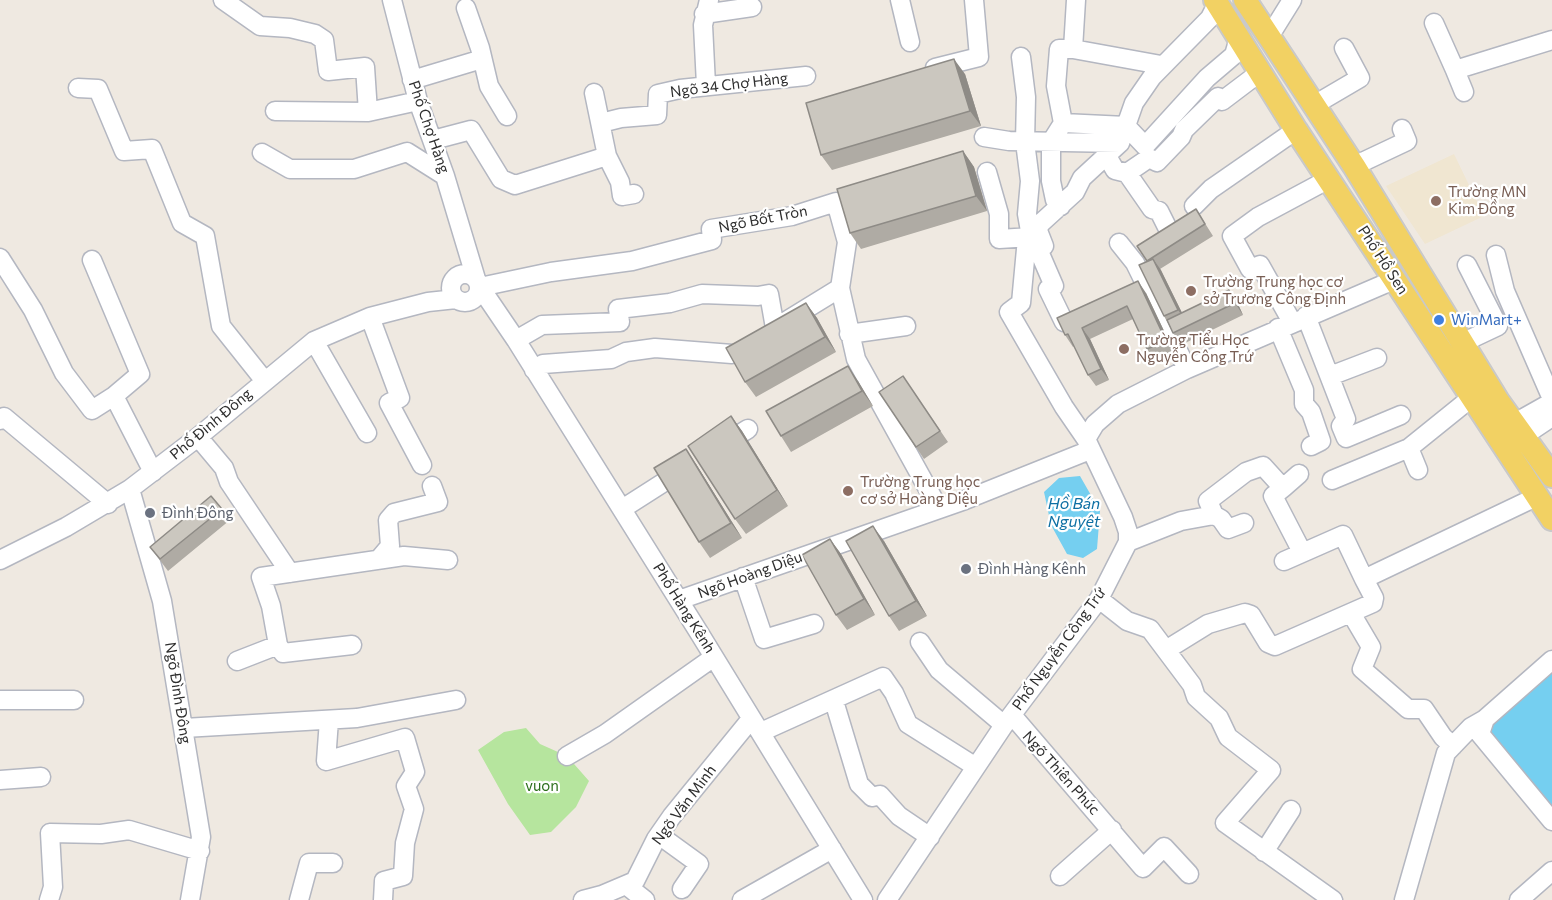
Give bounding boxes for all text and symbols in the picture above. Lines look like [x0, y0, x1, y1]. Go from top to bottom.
street label: Ngõ 34 Chợ Hàng [669, 69, 789, 101]
street label: Phố Chợ Hàng [405, 78, 453, 176]
place label: Trường MN Kim Đồng [1448, 183, 1527, 218]
marker: Trường MN Kim Đồng [1429, 194, 1443, 208]
street label: Ngõ Bốt Tròn [717, 202, 809, 236]
street label: Phố Hồ Sen [1354, 222, 1412, 298]
place label: Trường Trung học cơ sở Trương Công Định [1203, 273, 1346, 308]
marker: Trường Trung học cơ sở Trương Công Định [1184, 284, 1198, 298]
place label: WinMart+ [1451, 311, 1522, 329]
marker: WinMart+ [1432, 313, 1446, 327]
place label: Trường Tiểu Học Nguyễn Công Trứ [1136, 331, 1253, 366]
marker: Trường Tiểu Học Nguyễn Công Trứ [1117, 342, 1131, 356]
street label: Phố Đình Đông [166, 384, 256, 464]
place label: Trường Trung học cơ sở Hoàng Diệu [860, 473, 980, 508]
marker: Trường Trung học cơ sở Hoàng Diệu [841, 484, 855, 498]
water label: Hồ Bán Nguyệt [1048, 494, 1100, 532]
place label: Đình Đông [162, 504, 234, 522]
marker: Đình Đông [143, 506, 157, 520]
street label: Ngõ Hoàng Diệu [695, 548, 805, 602]
street label: Phố Hàng Kênh [649, 560, 719, 656]
place label: Đình Hàng Kênh [978, 560, 1086, 578]
marker: Đình Hàng Kênh [959, 562, 973, 576]
street label: Phố Nguyễn Công Trứ [1008, 584, 1110, 714]
street label: Ngõ Đình Đông [161, 641, 195, 745]
street label: Ngõ Thiên Phúc [1019, 727, 1103, 819]
street label: Ngõ Văn Minh [648, 762, 720, 848]
park label: vuon [525, 777, 559, 795]

